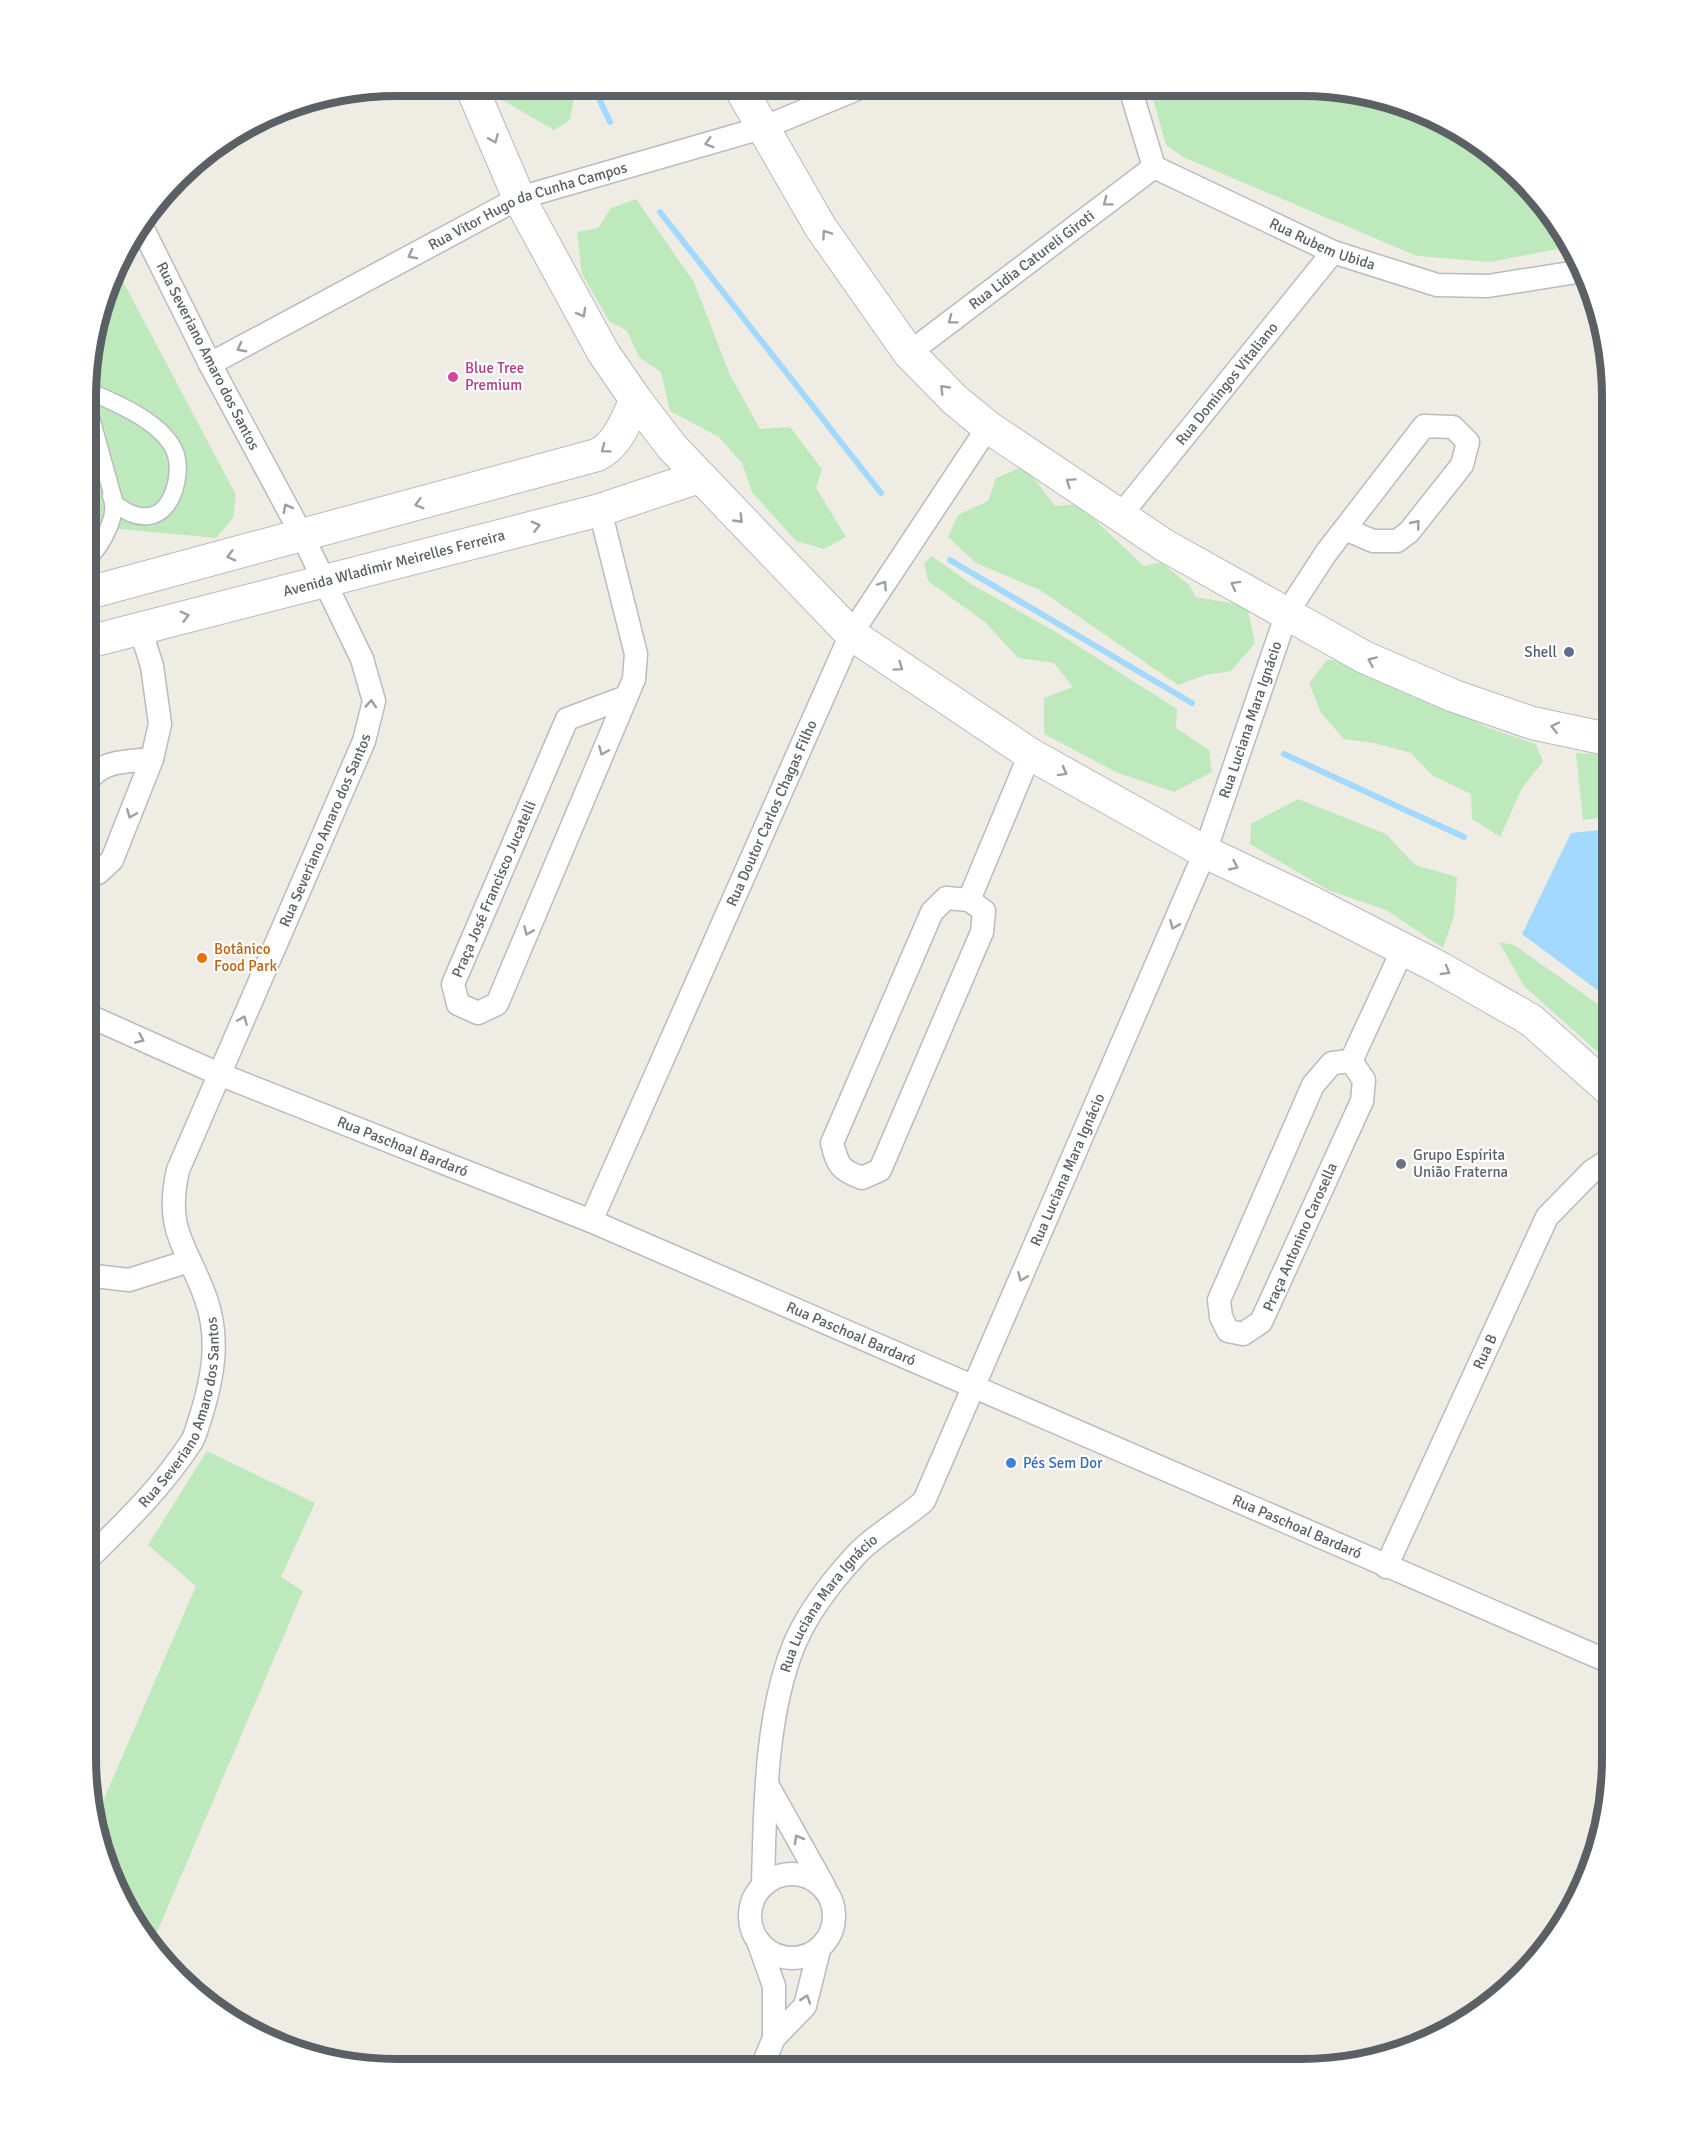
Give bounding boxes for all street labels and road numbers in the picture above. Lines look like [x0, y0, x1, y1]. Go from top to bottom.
street label: Rua Vitor Hugo da Cunha Campos [425, 158, 630, 254]
street label: Rua Lidia Catureli Giroti [965, 206, 1098, 313]
street label: Rua Rubem Ubida [1267, 214, 1377, 274]
street label: Rua Severiano Amaro dos Santos [153, 259, 264, 453]
street label: Rua Domingos Vitaliano [1172, 318, 1282, 449]
street label: Avenida Wladimir Meirelles Ferreira [281, 526, 507, 600]
street label: Rua Luciana Mara Ignácio [1215, 639, 1286, 801]
street label: Rua Doutor Carlos Chagas Filho [723, 717, 821, 909]
street label: Rua Severiano Amaro dos Santos [275, 732, 375, 930]
street label: Praça José Francisco Jucatelli [448, 798, 540, 980]
street label: Rua Luciana Mara Ignácio [1026, 1090, 1109, 1249]
street label: Rua Paschoal Bardaró [335, 1113, 471, 1181]
street label: Praça Antonino Carosella [1259, 1160, 1341, 1314]
street label: Rua Paschoal Bardaró [784, 1298, 919, 1370]
street label: Rua Severiano Amaro dos Santos [135, 1315, 223, 1511]
street label: Rua B [1469, 1331, 1501, 1372]
street label: Rua Paschoal Bardaró [1230, 1491, 1365, 1563]
street label: Rua Luciana Mara Ignácio [776, 1530, 881, 1675]

